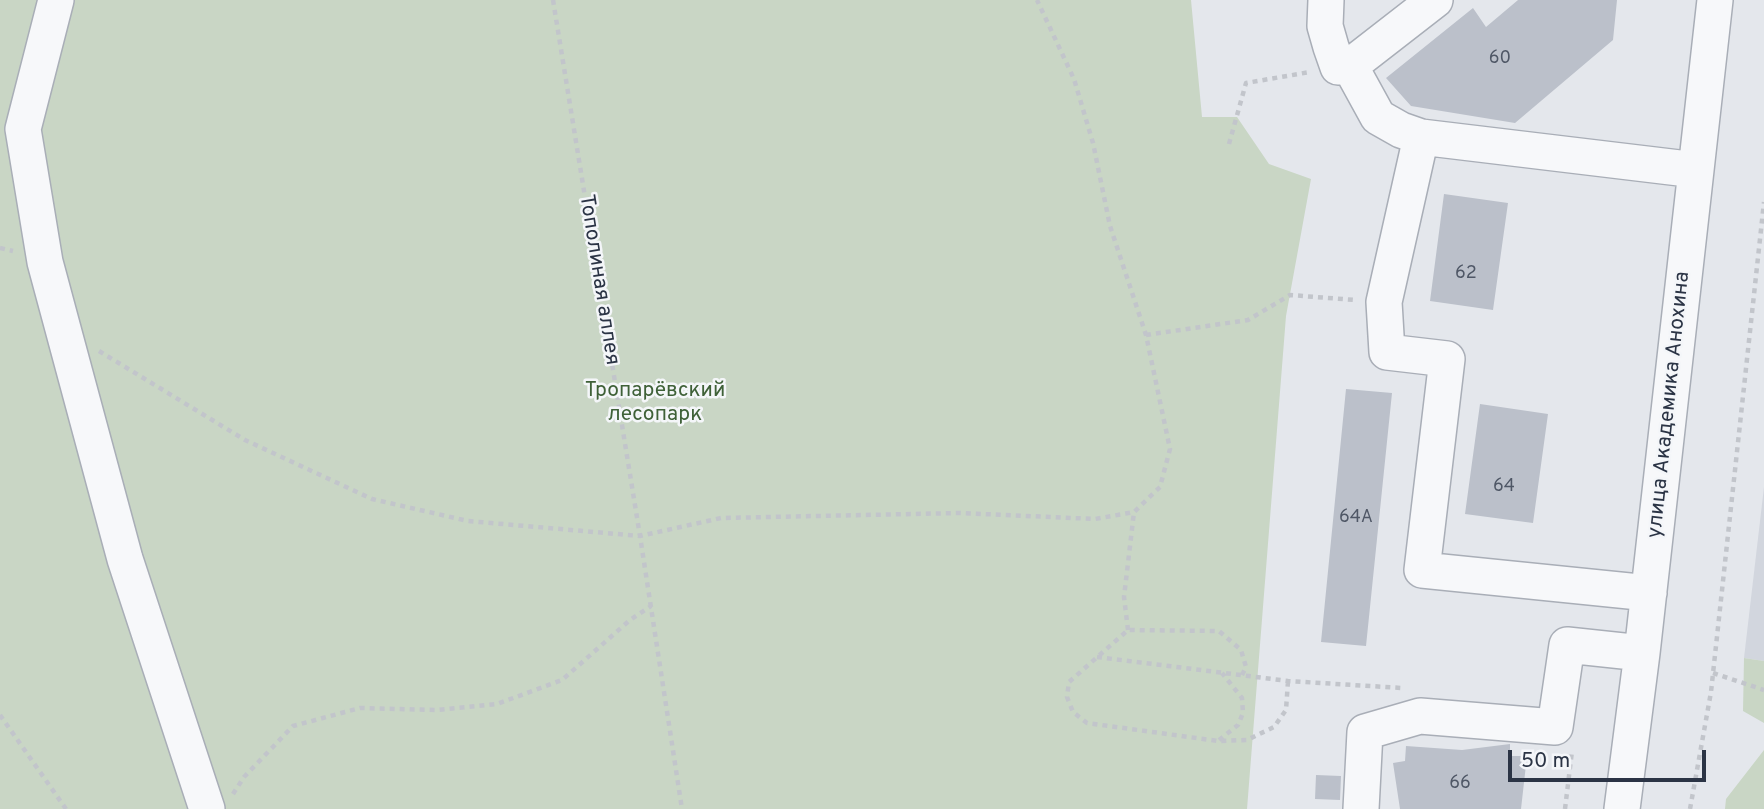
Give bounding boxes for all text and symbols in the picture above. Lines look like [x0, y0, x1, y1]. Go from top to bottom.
house number: 60 [1489, 48, 1511, 70]
street label: Тополиная аллея [572, 193, 624, 367]
house number: 62 [1455, 263, 1477, 285]
street label: улица Академика Анохина [1643, 270, 1697, 540]
park label: Тропарёвский лесопарк [585, 379, 725, 429]
house number: 64 [1493, 476, 1515, 498]
house number: 64А [1339, 507, 1373, 529]
scale bar [1512, 736, 1710, 780]
text: 50 m [1521, 748, 1570, 775]
house number: 66 [1449, 773, 1471, 795]

